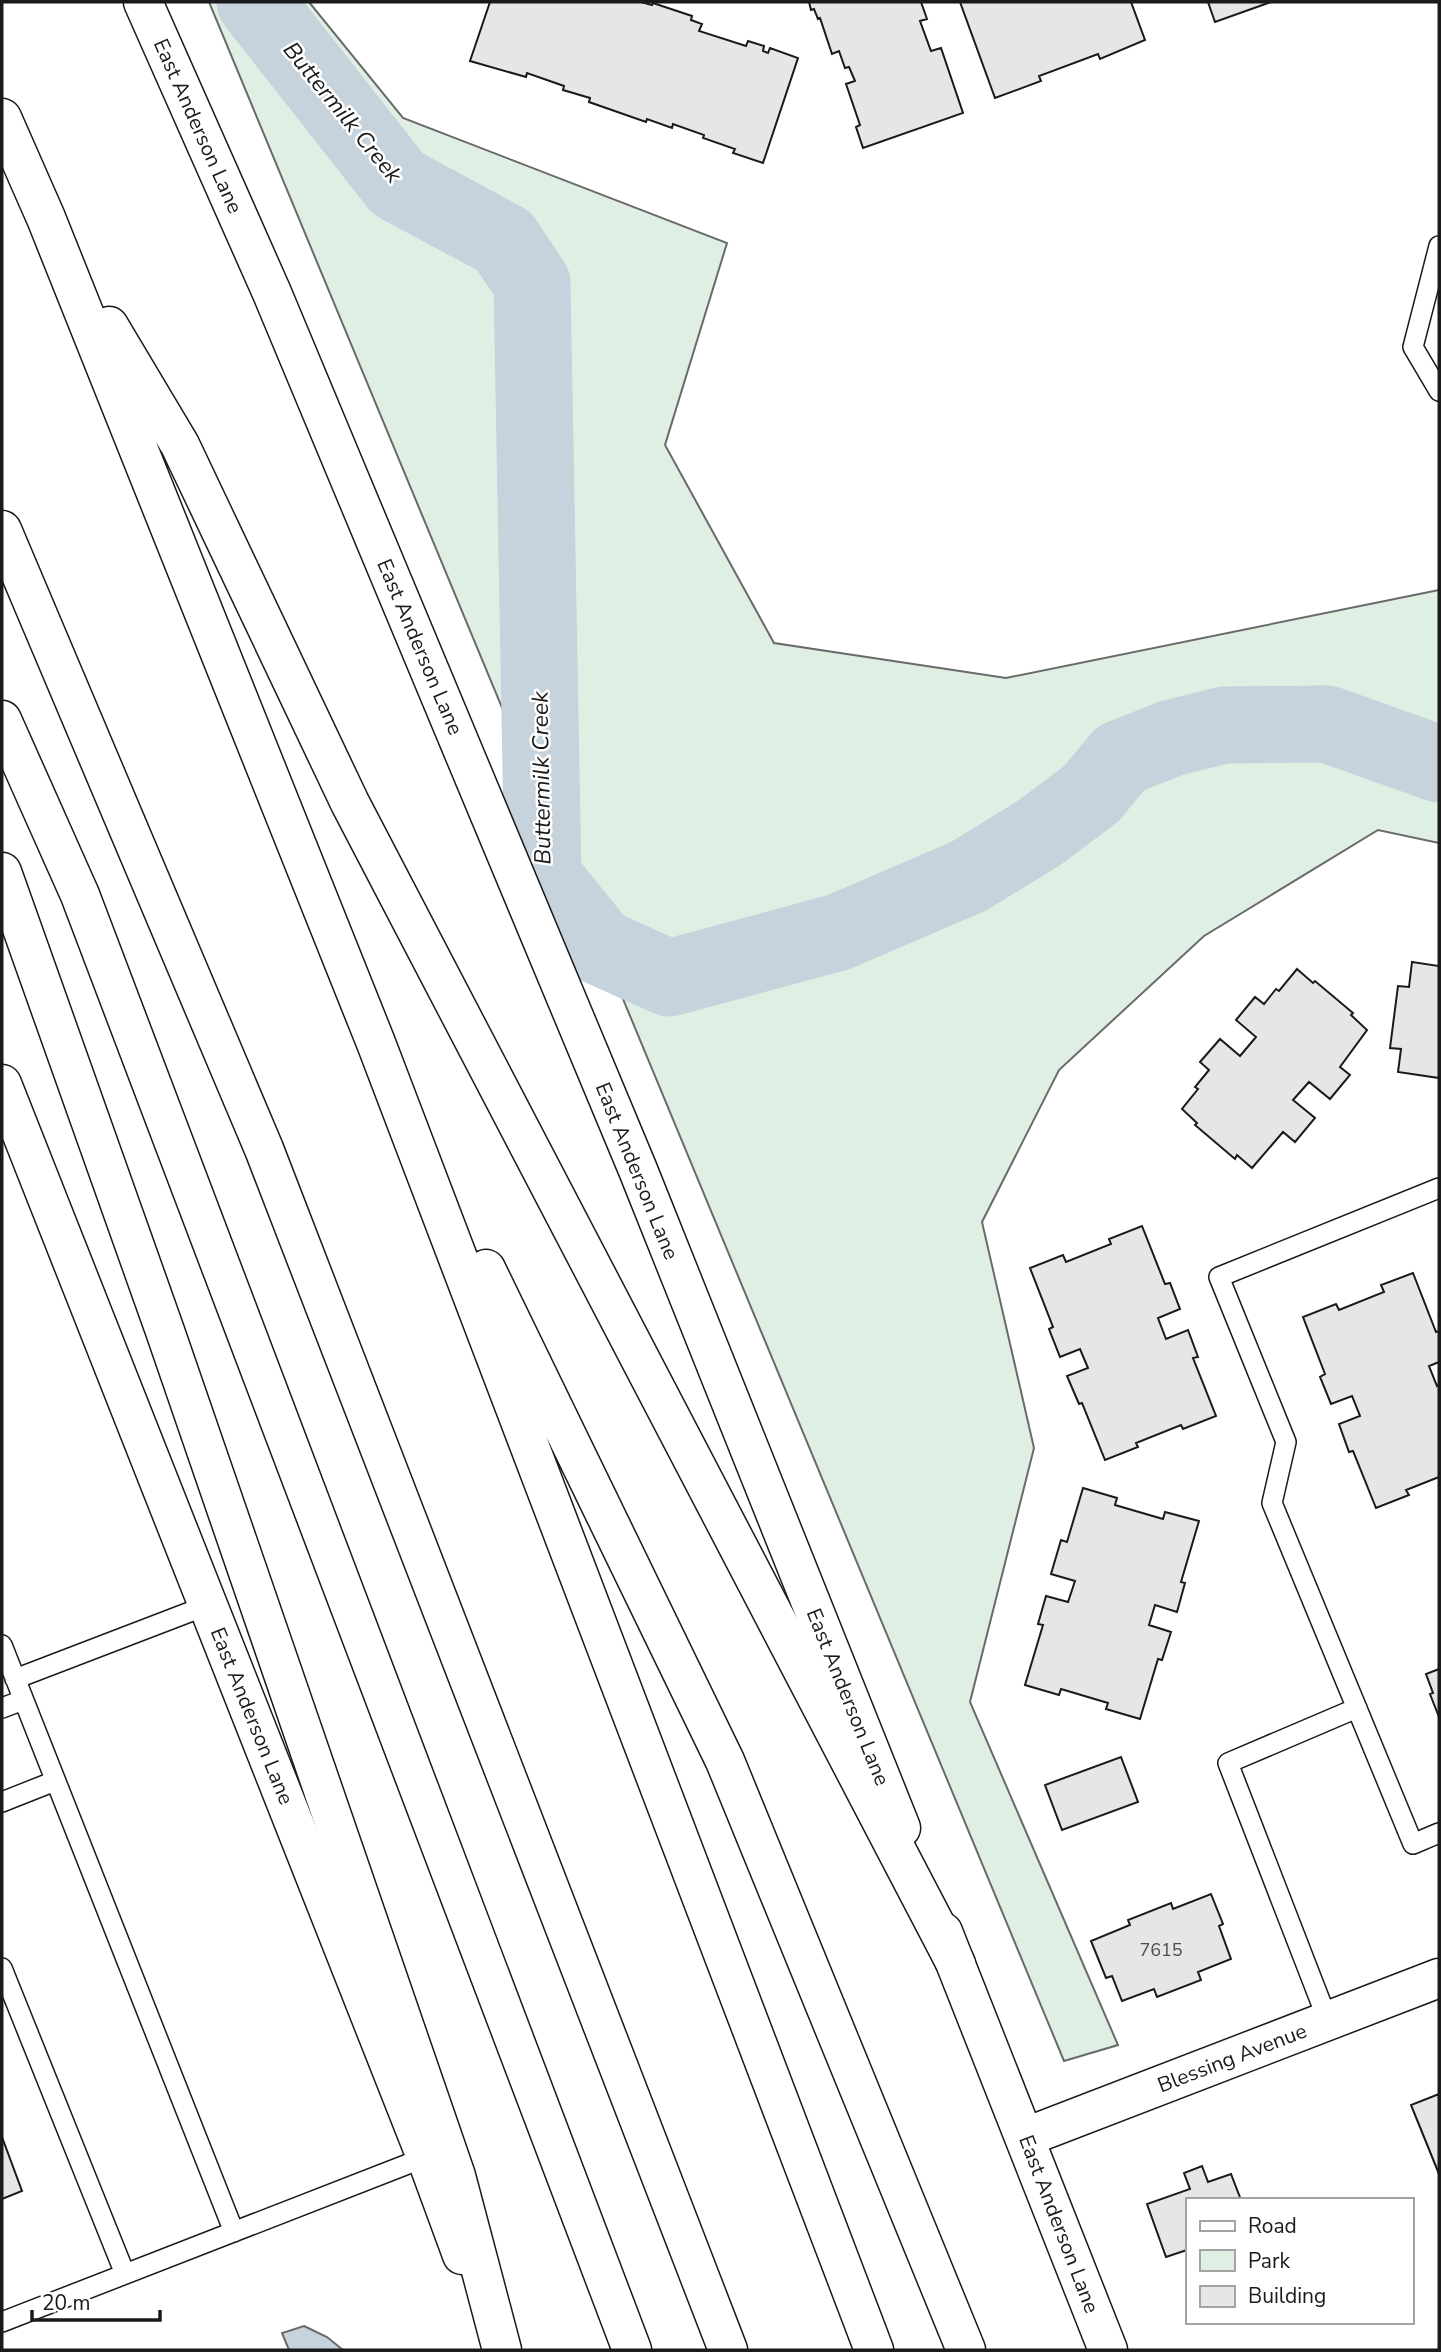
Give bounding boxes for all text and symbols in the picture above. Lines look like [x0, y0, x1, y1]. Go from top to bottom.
street label: East Anderson Lane [147, 34, 249, 218]
water label: Buttermilk Creek [276, 35, 410, 190]
street label: East Anderson Lane [370, 555, 470, 739]
water label: Buttermilk Creek [524, 691, 559, 865]
street label: East Anderson Lane [589, 1078, 685, 1264]
street label: East Anderson Lane [800, 1604, 896, 1790]
street label: East Anderson Lane [204, 1623, 300, 1809]
house number: 7615 [1139, 1938, 1183, 1962]
street label: Blessing Avenue [1153, 2017, 1311, 2099]
street label: East Anderson Lane [1012, 2131, 1106, 2317]
legend [1186, 2198, 1413, 2324]
text: Road [1248, 2212, 1297, 2240]
text: Park [1248, 2247, 1290, 2275]
scale bar [32, 2278, 159, 2322]
text: Building [1248, 2282, 1326, 2310]
text: 20 m [42, 2289, 91, 2317]

